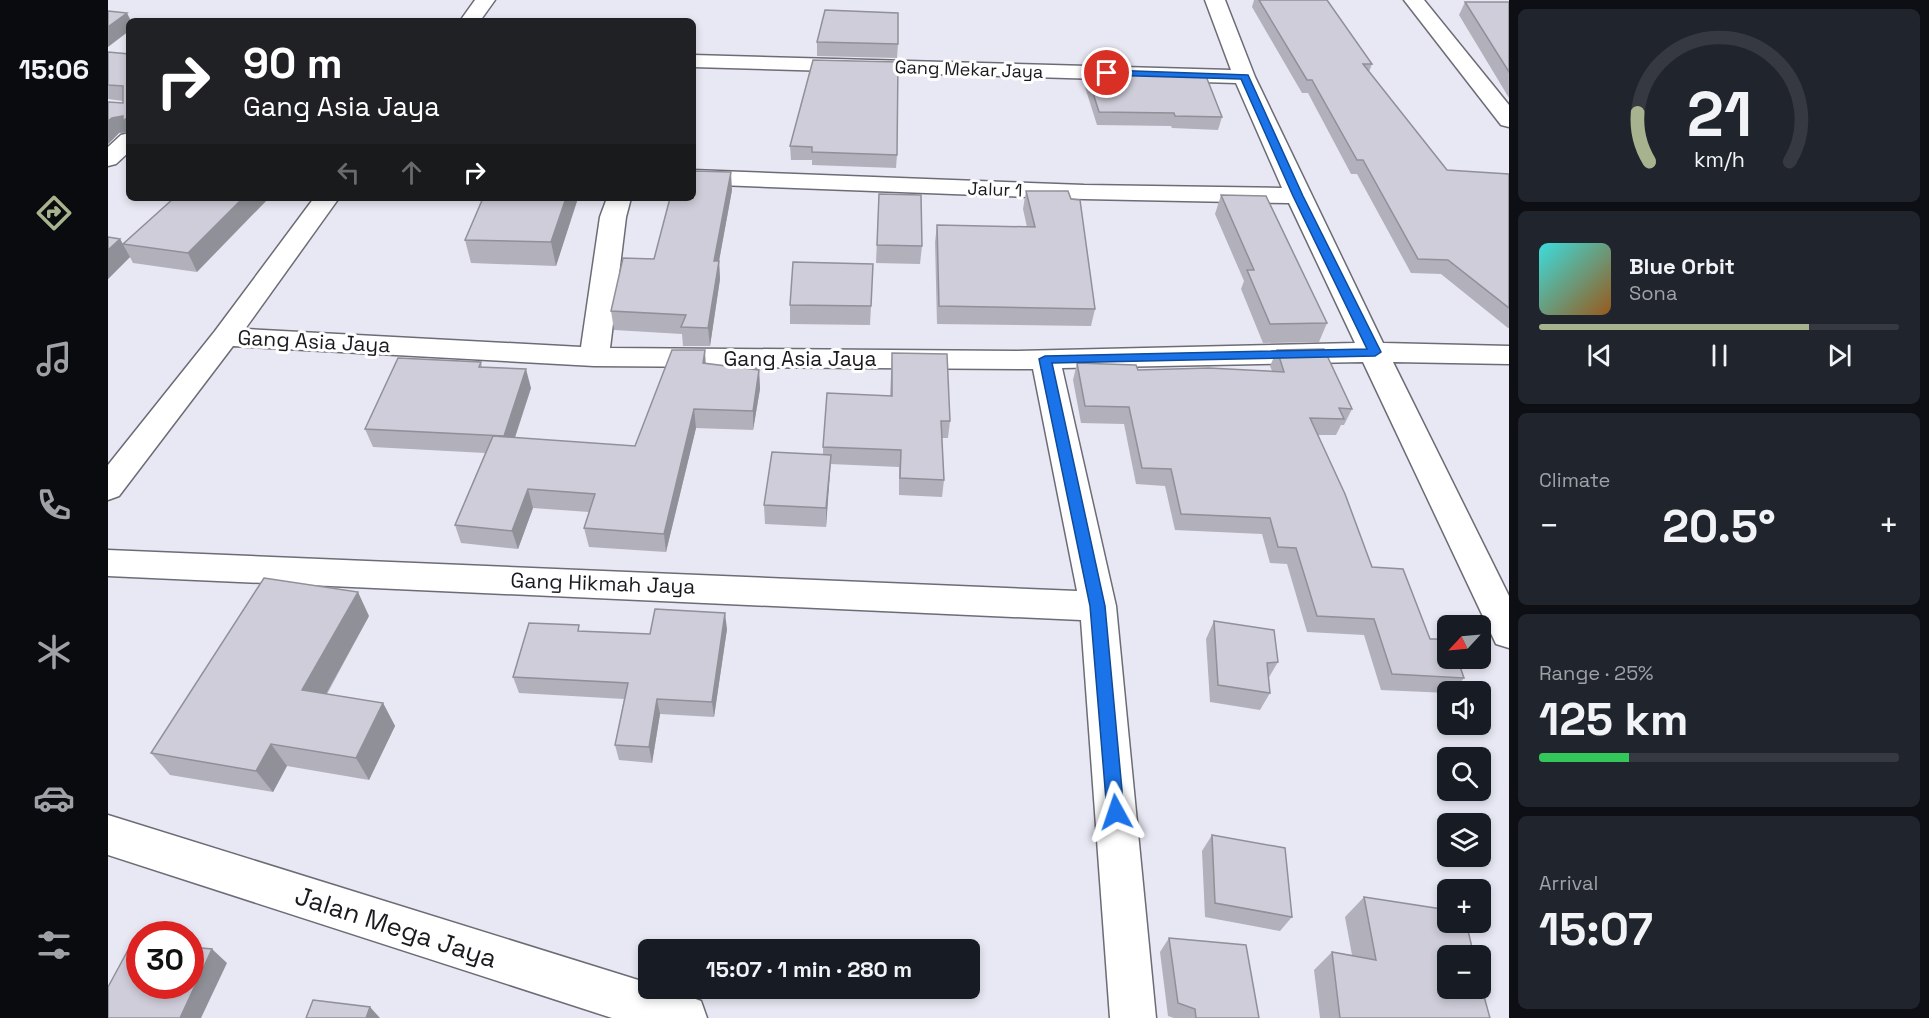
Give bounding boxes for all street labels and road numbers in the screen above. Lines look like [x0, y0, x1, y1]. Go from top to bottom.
street label: Gang Mekar Jaya [894, 55, 1044, 83]
street label: Jalur 1 [967, 177, 1023, 201]
street label: Gang Asia Jaya [237, 324, 391, 358]
street label: Gang Asia Jaya [724, 345, 877, 372]
street label: Gang Hikmah Jaya [510, 566, 696, 600]
street label: Jalan Mega Jaya [291, 878, 501, 976]

